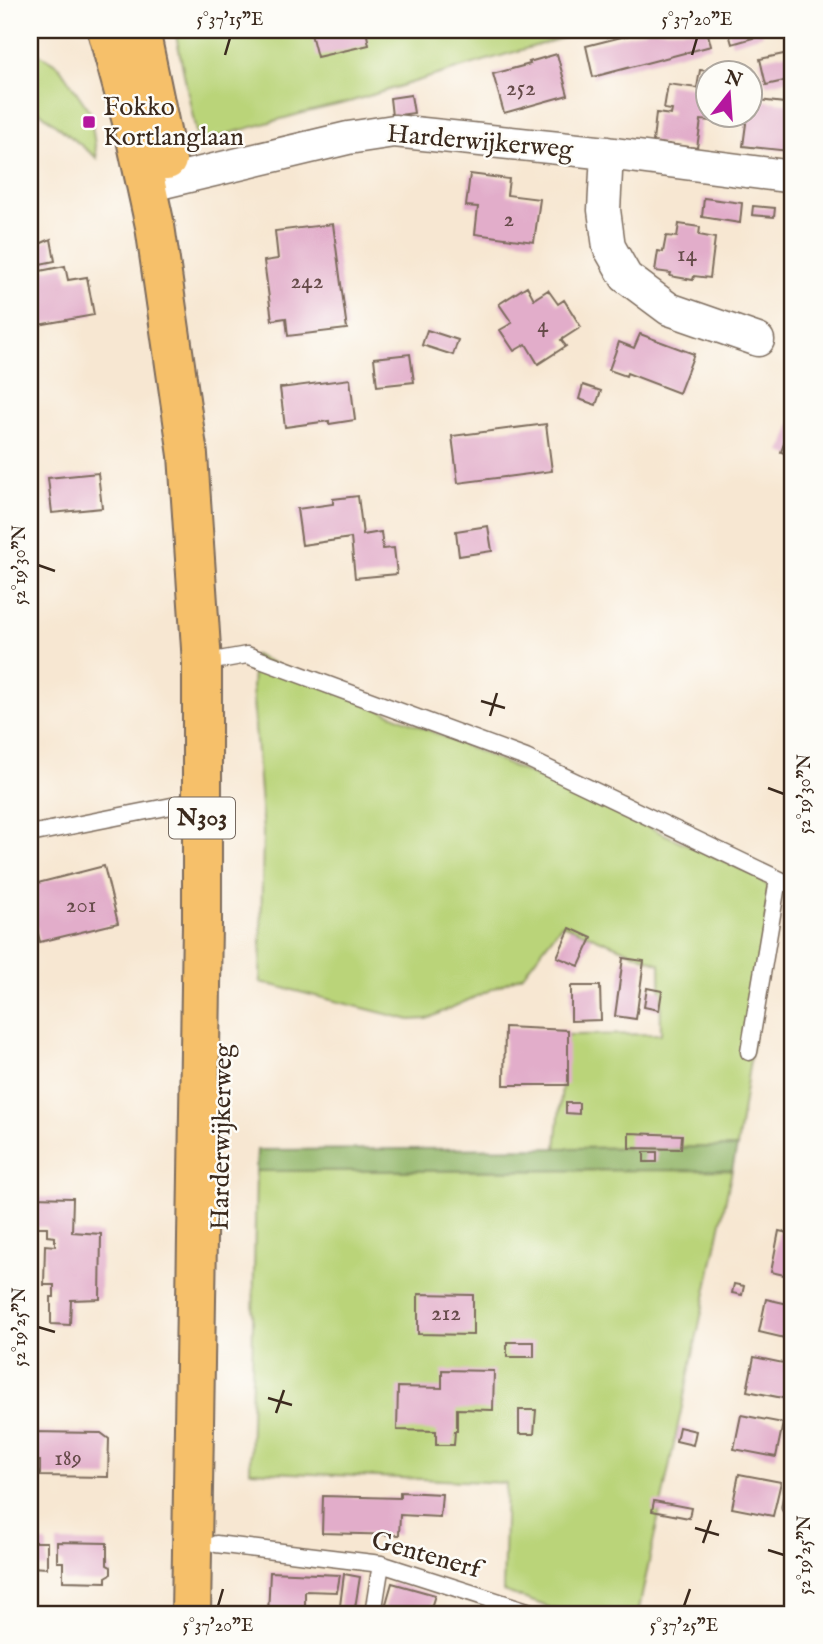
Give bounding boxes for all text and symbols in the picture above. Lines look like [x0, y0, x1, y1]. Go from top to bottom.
text: 5°37'15"E [197, 9, 263, 32]
text: 5°37'20"E [661, 9, 733, 32]
north arrow [694, 60, 764, 130]
text: N [721, 65, 745, 94]
house number: 252 [506, 74, 536, 103]
place label: Fokko Kortlanglaan [103, 91, 244, 154]
marker: Fokko Kortlanglaan [81, 114, 97, 130]
street label: Harderwijkerweg [386, 117, 575, 167]
house number: 2 [504, 205, 514, 234]
house number: 14 [677, 240, 698, 269]
house number: 242 [291, 267, 323, 296]
house number: 4 [537, 311, 549, 340]
text: 52°19'30"N [9, 524, 32, 605]
text: 52°19'30"N [794, 753, 817, 834]
road number: N303 [169, 798, 235, 838]
house number: 201 [66, 891, 96, 920]
street label: Harderwijkerweg [204, 1042, 240, 1231]
text: 52°19'25"N [9, 1287, 32, 1367]
house number: 212 [431, 1299, 461, 1328]
house number: 189 [54, 1444, 82, 1473]
text: 52°19'25"N [794, 1515, 817, 1595]
street label: Gentenerf [368, 1524, 489, 1588]
text: 5°37'20"E [182, 1615, 254, 1638]
text: 5°37'25"E [650, 1615, 718, 1638]

